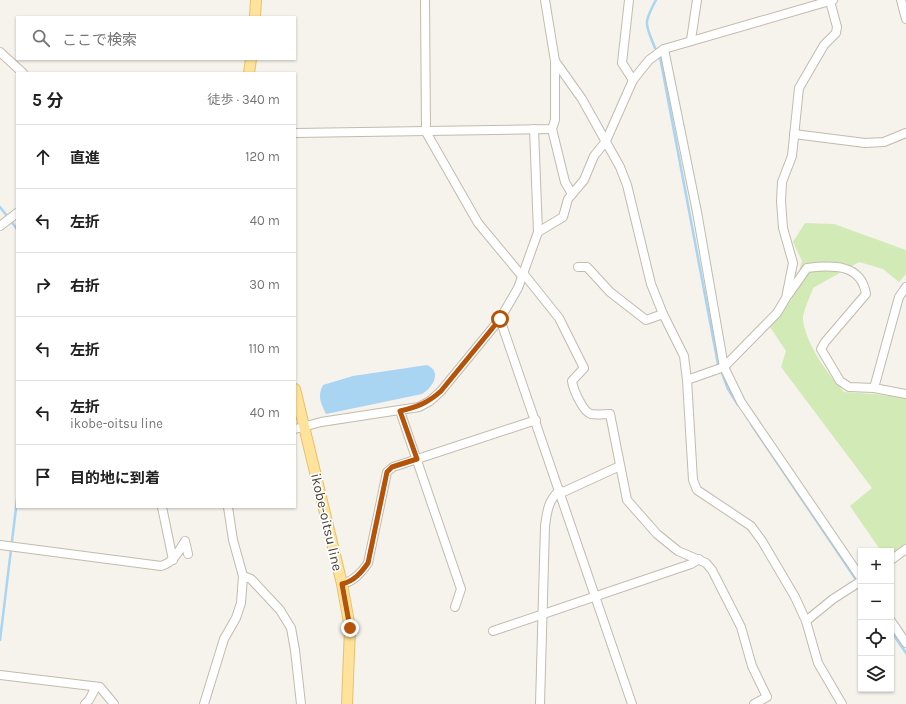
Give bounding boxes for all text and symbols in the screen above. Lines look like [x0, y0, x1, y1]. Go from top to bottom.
search box [16, 16, 296, 60]
icon: search [30, 27, 52, 49]
text: ここで検索 [62, 31, 137, 49]
text: 5 分 [32, 90, 63, 110]
text: 徒歩 · 340 m [208, 92, 280, 107]
icon: ahead [32, 146, 54, 168]
text: 直進 [70, 149, 100, 167]
text: 120 m [245, 149, 280, 164]
icon: left [32, 210, 54, 232]
text: 左折 [70, 213, 100, 231]
text: 40 m [250, 213, 280, 228]
icon: right [32, 274, 54, 296]
text: 右折 [70, 277, 100, 295]
text: 30 m [249, 277, 280, 292]
route start [491, 310, 509, 328]
icon: left [32, 338, 54, 360]
text: 左折 [70, 341, 100, 359]
text: 110 m [248, 341, 280, 356]
text: 左折 [70, 398, 100, 416]
icon: left [32, 402, 54, 424]
text: 40 m [250, 405, 280, 420]
text: ikobe-oitsu line [70, 416, 163, 431]
icon: arrive [32, 466, 54, 488]
text: 目的地に到着 [70, 469, 160, 487]
street label: ikobe-oitsu line [307, 471, 346, 573]
map controls [858, 548, 894, 692]
button: + [858, 548, 894, 584]
button: − [858, 584, 894, 620]
route end [341, 619, 359, 637]
button: locate [858, 620, 894, 656]
button: layers [858, 656, 894, 692]

